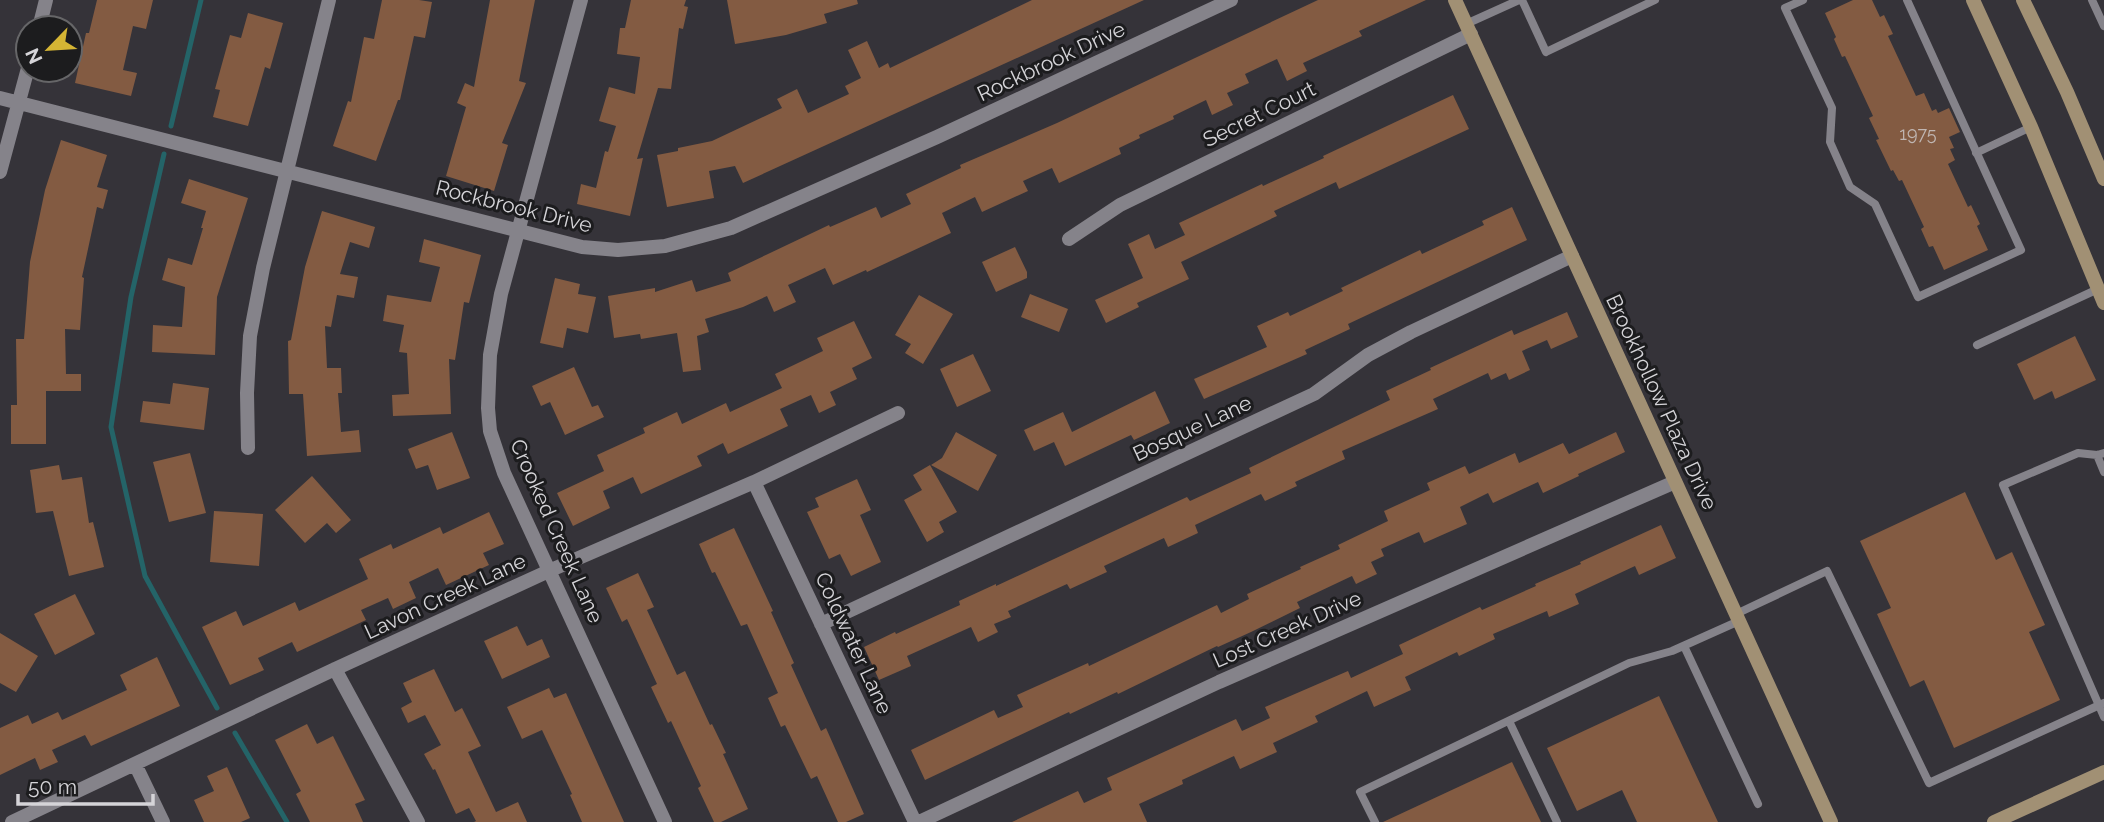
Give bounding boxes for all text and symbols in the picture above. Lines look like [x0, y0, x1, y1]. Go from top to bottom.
north arrow [14, 14, 84, 84]
street label: Rockbrook Drive [973, 16, 1129, 106]
text: N [21, 45, 47, 67]
street label: Secret Court [1199, 76, 1319, 152]
house number: 1975 [1899, 123, 1937, 144]
street label: Rockbrook Drive [433, 175, 595, 237]
street label: Brookhollow Plaza Drive [1601, 290, 1723, 514]
street label: Bosque Lane [1129, 390, 1255, 466]
street label: Crooked Creek Lane [505, 435, 609, 627]
street label: Lavon Creek Lane [360, 548, 530, 644]
street label: Coldwater Lane [810, 568, 898, 718]
street label: Lost Creek Drive [1209, 585, 1365, 673]
scale bar [18, 762, 152, 806]
text: 50 m [28, 774, 77, 799]

